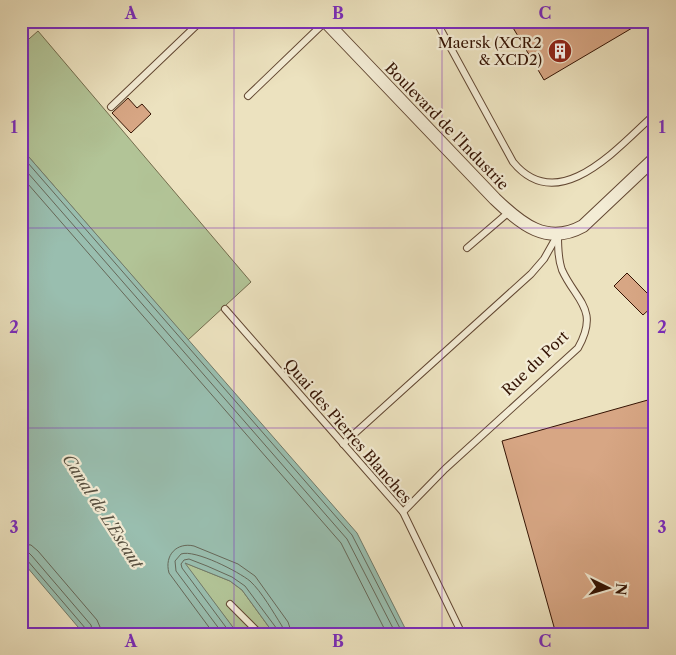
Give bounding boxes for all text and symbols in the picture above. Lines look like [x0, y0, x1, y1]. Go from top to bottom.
text: A [124, 3, 138, 23]
text: B [332, 3, 344, 23]
text: C [539, 3, 551, 23]
place label: Maersk (XCR2 & XCD2) [438, 33, 542, 69]
building icon: Maersk (XCR2 & XCD2) [547, 38, 573, 64]
street label: Boulevard de l'Industrie [381, 58, 513, 194]
text: 1 [10, 117, 18, 137]
text: 1 [658, 117, 666, 137]
text: 2 [9, 317, 19, 337]
text: 2 [657, 317, 667, 337]
street label: Rue du Port [498, 326, 573, 399]
street label: Quai des Pierres Blanches [280, 355, 416, 507]
water label: Canal de L'Escaut [59, 450, 148, 573]
text: 3 [9, 517, 19, 537]
text: 3 [657, 517, 667, 537]
north arrow [584, 562, 634, 612]
text: N [611, 582, 630, 596]
text: A [124, 631, 138, 651]
text: B [332, 631, 344, 651]
text: C [539, 631, 551, 651]

